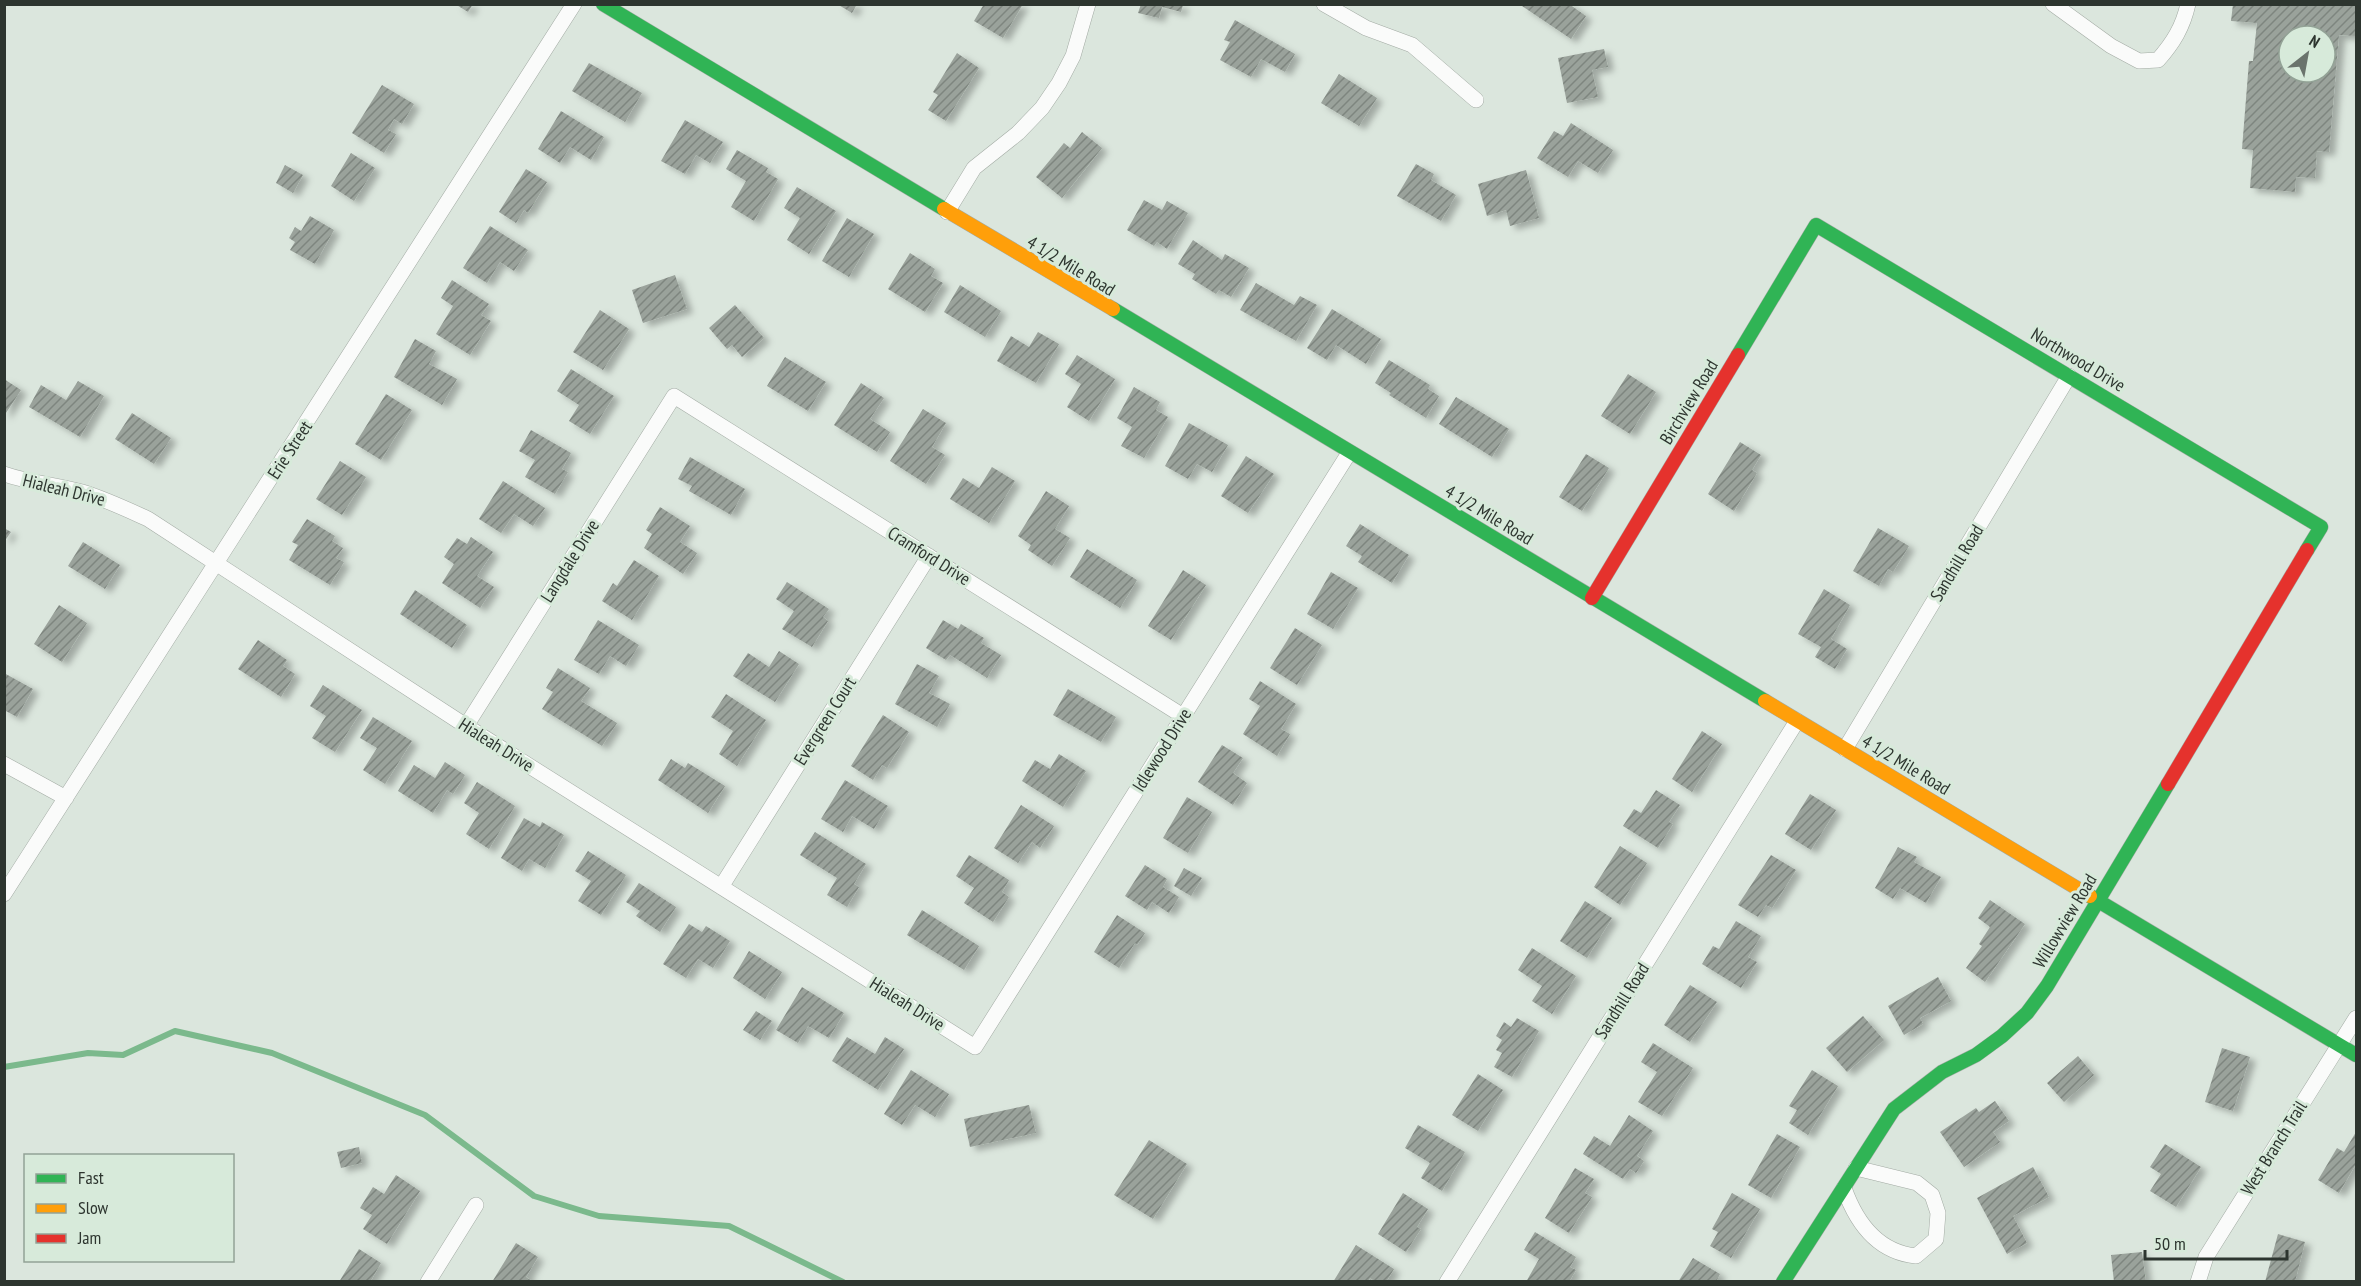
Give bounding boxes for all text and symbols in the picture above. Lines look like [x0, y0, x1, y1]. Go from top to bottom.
north arrow [2277, 24, 2337, 84]
text: N [2306, 30, 2324, 52]
street label: 4 1/2 Mile Road [1023, 230, 1120, 301]
street label: Northwood Drive [2027, 322, 2130, 397]
street label: Birchview Road [1654, 355, 1723, 448]
street label: Erie Street [262, 416, 317, 483]
street label: Hialeah Drive [21, 468, 108, 511]
street label: 4 1/2 Mile Road [1441, 479, 1538, 550]
street label: Langdale Drive [535, 515, 604, 606]
street label: Sandhill Road [1925, 520, 1988, 605]
street label: Cramford Drive [884, 521, 975, 590]
street label: Evergreen Court [788, 672, 861, 769]
street label: Idlewood Drive [1127, 704, 1196, 796]
street label: Hialeah Drive [455, 713, 538, 777]
street label: 4 1/2 Mile Road [1858, 729, 1955, 800]
street label: Willowview Road [2027, 869, 2102, 972]
street label: Sandhill Road [1589, 958, 1654, 1043]
street label: Hialeah Drive [866, 972, 949, 1036]
street label: West Branch Trail [2236, 1096, 2312, 1199]
legend [24, 1154, 234, 1262]
text: Fast [78, 1166, 104, 1189]
text: Slow [78, 1196, 109, 1219]
scale bar [2145, 1223, 2288, 1261]
text: Jam [77, 1226, 101, 1249]
text: 50 m [2154, 1232, 2186, 1255]

